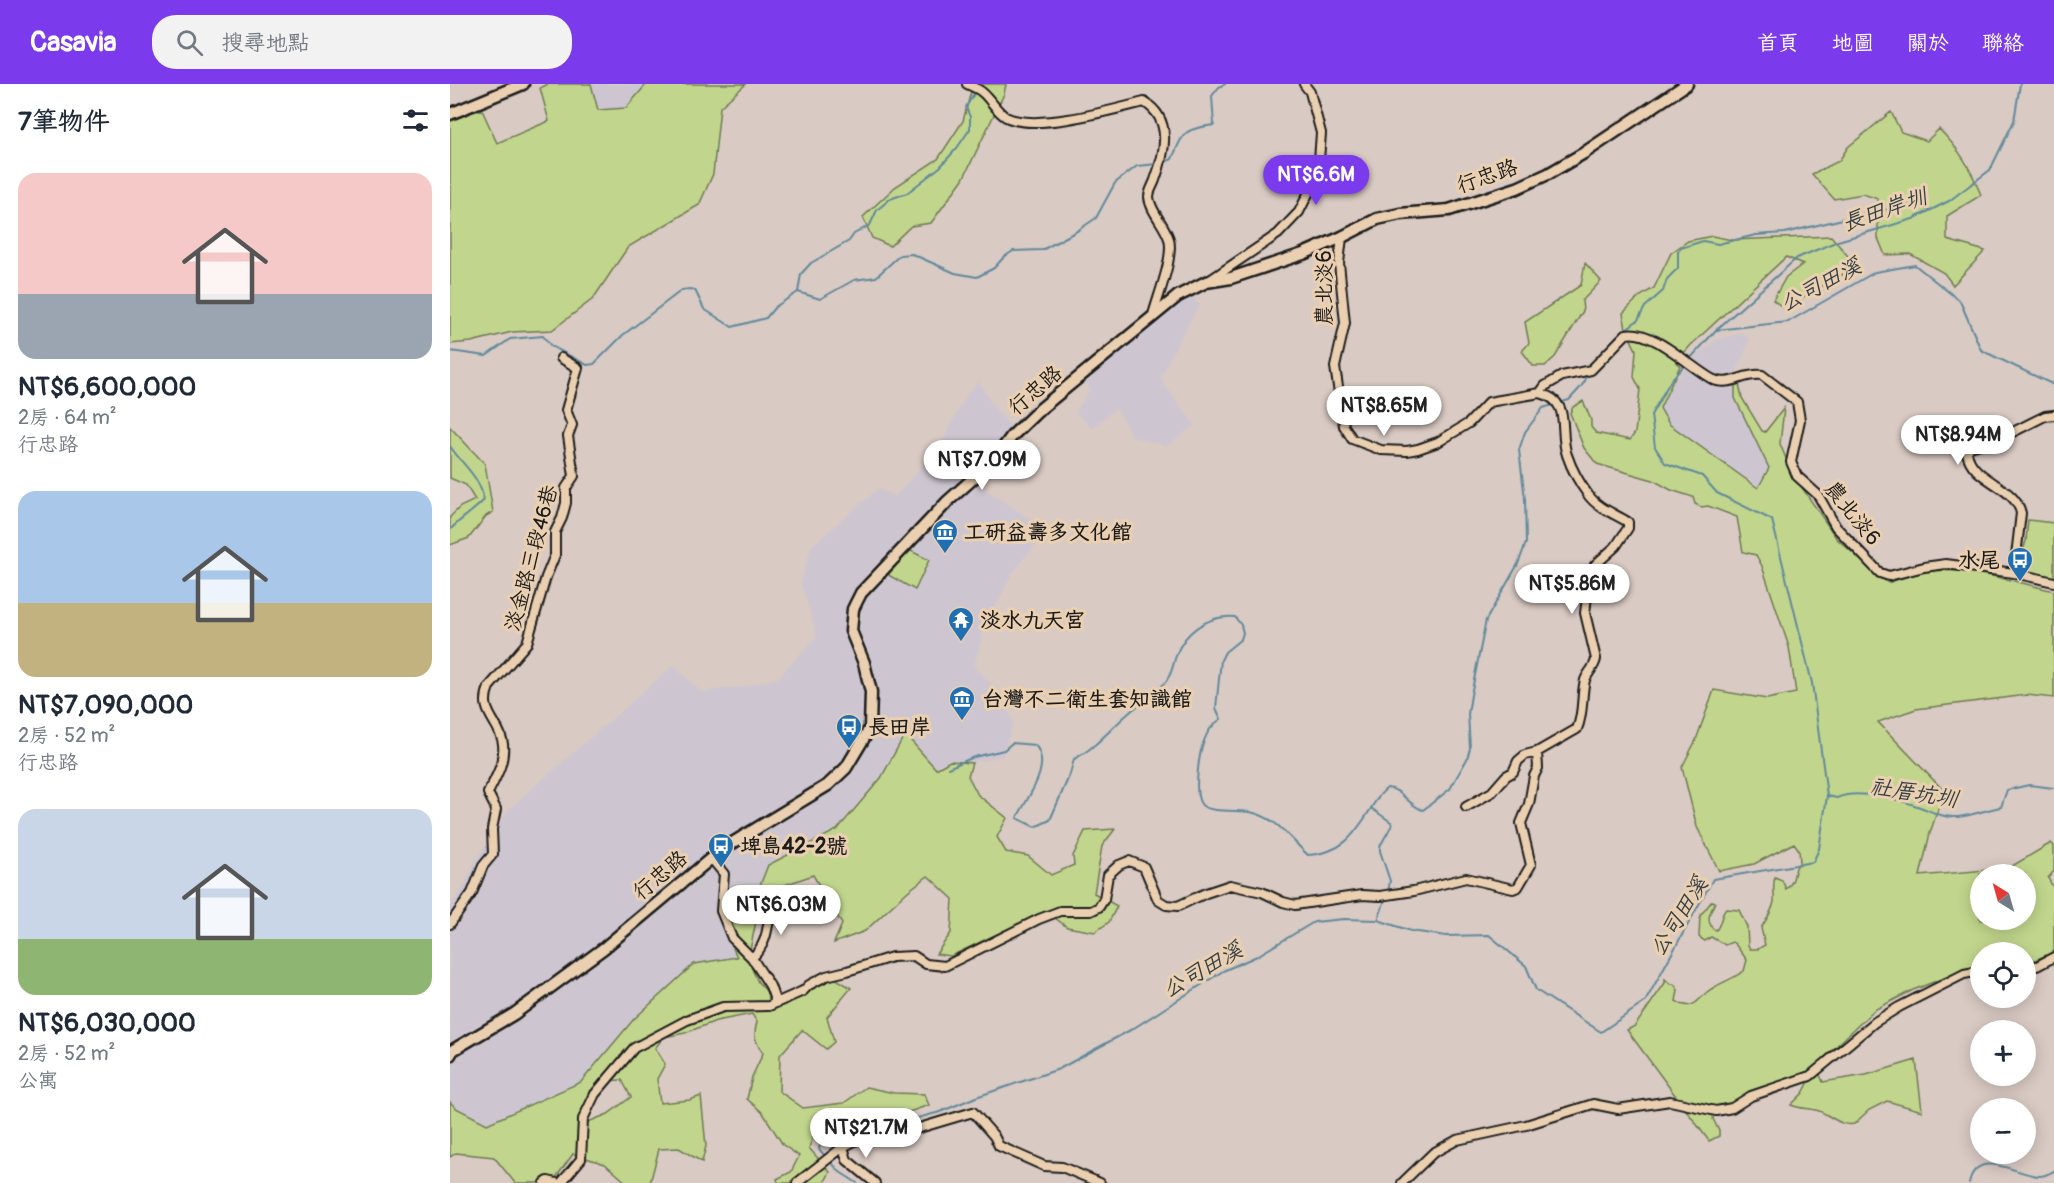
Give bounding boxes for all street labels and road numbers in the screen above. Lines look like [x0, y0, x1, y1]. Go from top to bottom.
street label: 行忠路 [1453, 153, 1521, 199]
street label: 農北淡6 [1311, 250, 1338, 326]
street label: 行忠路 [1003, 360, 1068, 421]
street label: 農北淡6 [1818, 476, 1887, 551]
street label: 淡金路三段46巷 [499, 482, 564, 634]
street label: 行忠路 [628, 845, 693, 906]

